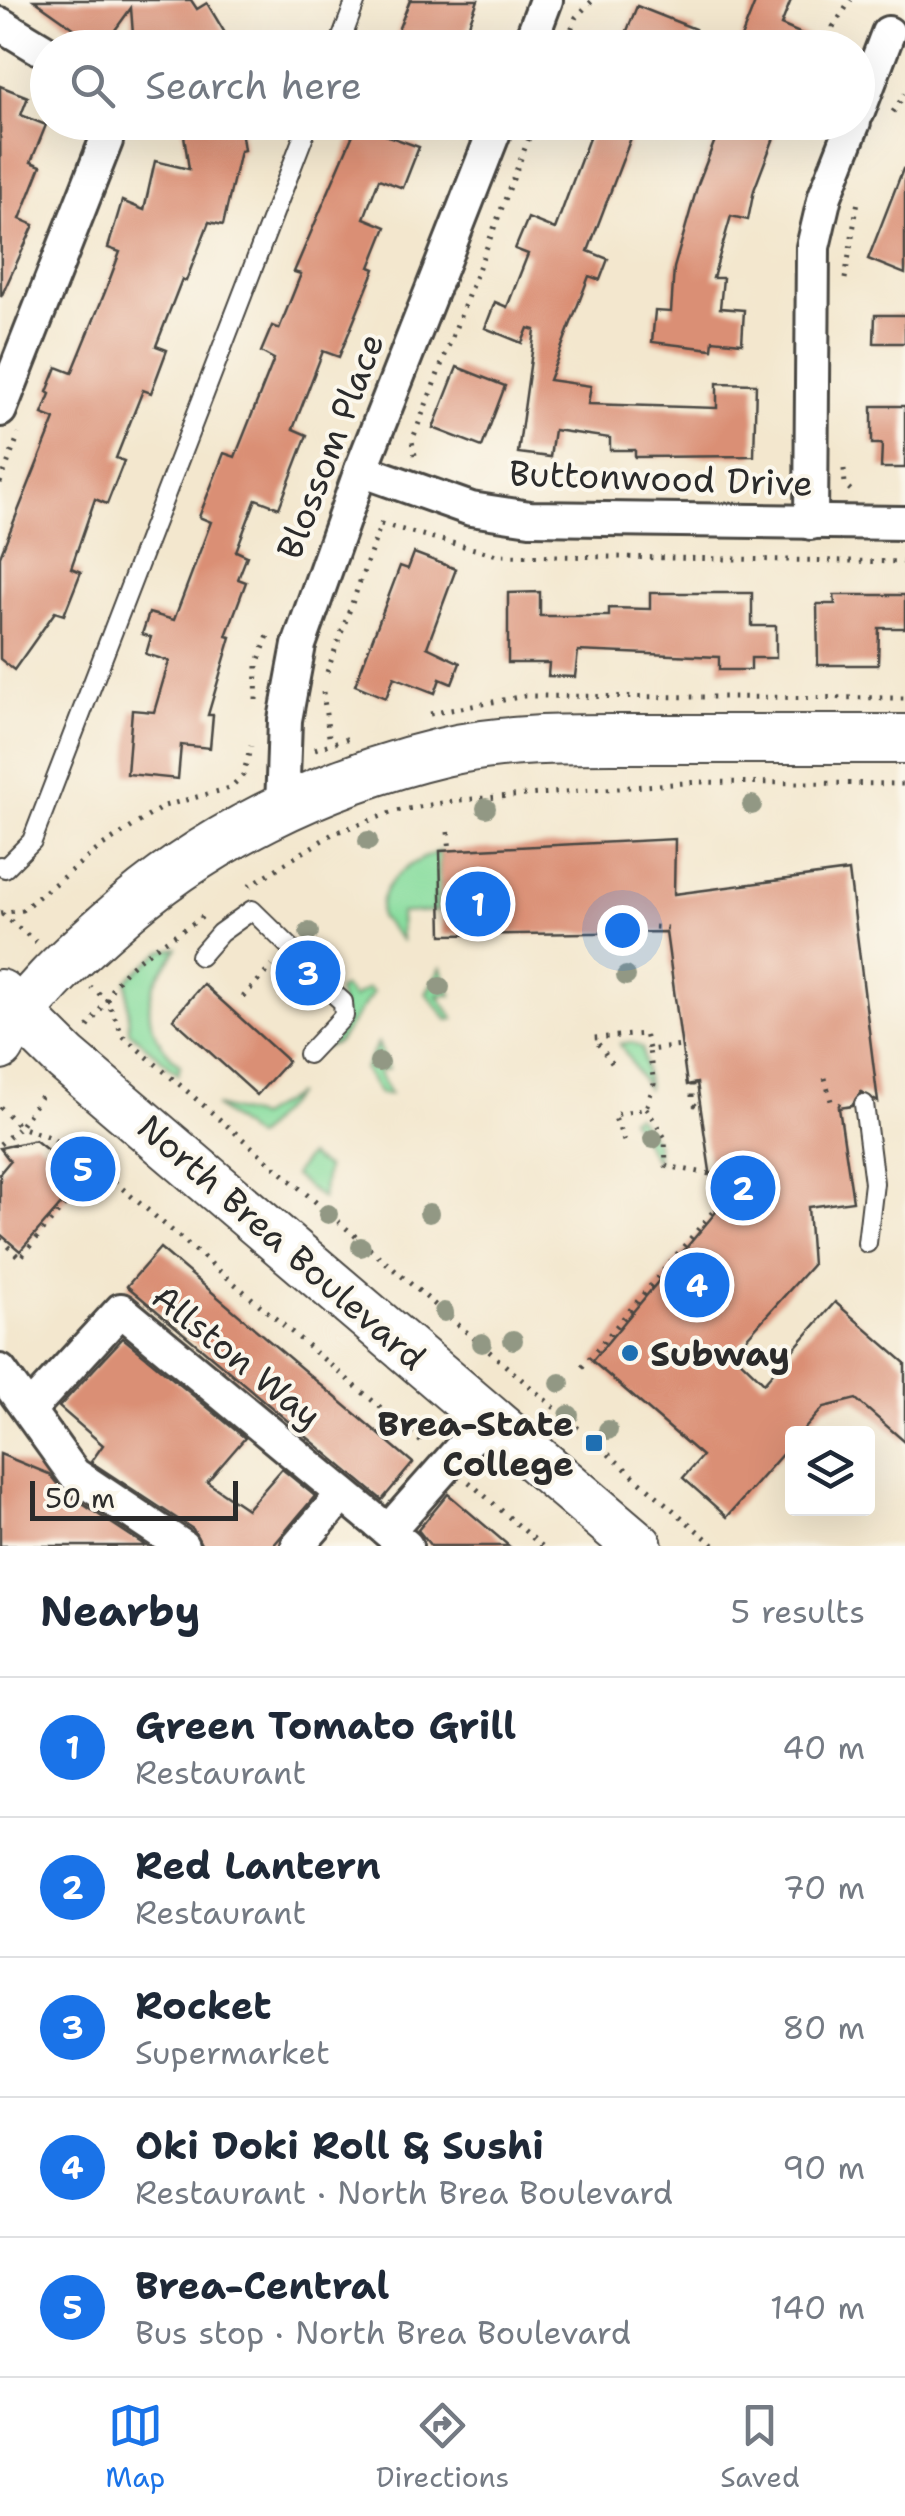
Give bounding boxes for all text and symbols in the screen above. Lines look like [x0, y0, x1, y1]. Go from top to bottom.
search box [30, 30, 875, 140]
icon: search [65, 58, 120, 113]
text: Search here [145, 60, 362, 111]
street label: Blossom Place [265, 326, 395, 566]
street label: Buttonwood Drive [508, 449, 814, 507]
pin: 1 [446, 866, 510, 942]
your location [597, 905, 648, 956]
pin: 3 [276, 936, 340, 1010]
street label: North Brea Boulevard [128, 1104, 436, 1380]
pin: 5 [51, 1132, 116, 1206]
pin: 2 [710, 1150, 776, 1226]
pin: 4 [664, 1248, 730, 1322]
street label: Allston Way [142, 1273, 332, 1439]
place label: Subway [650, 1330, 790, 1377]
marker: Subway [619, 1342, 641, 1364]
place label: Brea-State College [378, 1400, 574, 1487]
map controls [785, 1426, 875, 1516]
button: layers [785, 1426, 875, 1516]
marker: Brea-State College [583, 1432, 605, 1454]
scale bar [30, 1476, 238, 1520]
text: 50 m [45, 1479, 115, 1517]
text: Nearby [40, 1583, 200, 1639]
text: 5 results [730, 1590, 865, 1633]
text: Green Tomato Grill [135, 1700, 516, 1751]
text: 1 [65, 1726, 80, 1769]
text: 40 m [782, 1726, 865, 1769]
text: Restaurant [135, 1751, 306, 1794]
text: Red Lantern [135, 1840, 381, 1891]
text: 2 [61, 1866, 84, 1909]
text: 70 m [782, 1866, 865, 1909]
text: Restaurant [135, 1891, 306, 1934]
text: Rocket [135, 1980, 272, 2031]
text: 3 [61, 2006, 84, 2049]
text: 80 m [782, 2006, 865, 2049]
text: Supermarket [135, 2031, 330, 2074]
text: Oki Doki Roll & Sushi [135, 2120, 544, 2171]
text: 4 [61, 2146, 84, 2189]
text: 90 m [782, 2146, 865, 2189]
text: Restaurant · North Brea Boulevard [135, 2171, 673, 2214]
text: Brea-Central [135, 2260, 390, 2311]
text: 5 [62, 2286, 83, 2329]
text: 140 m [770, 2286, 865, 2329]
text: Bus stop · North Brea Boulevard [135, 2311, 631, 2354]
tab: Map [105, 2398, 165, 2496]
tab: Directions [376, 2398, 509, 2496]
tab: Saved [720, 2398, 800, 2496]

